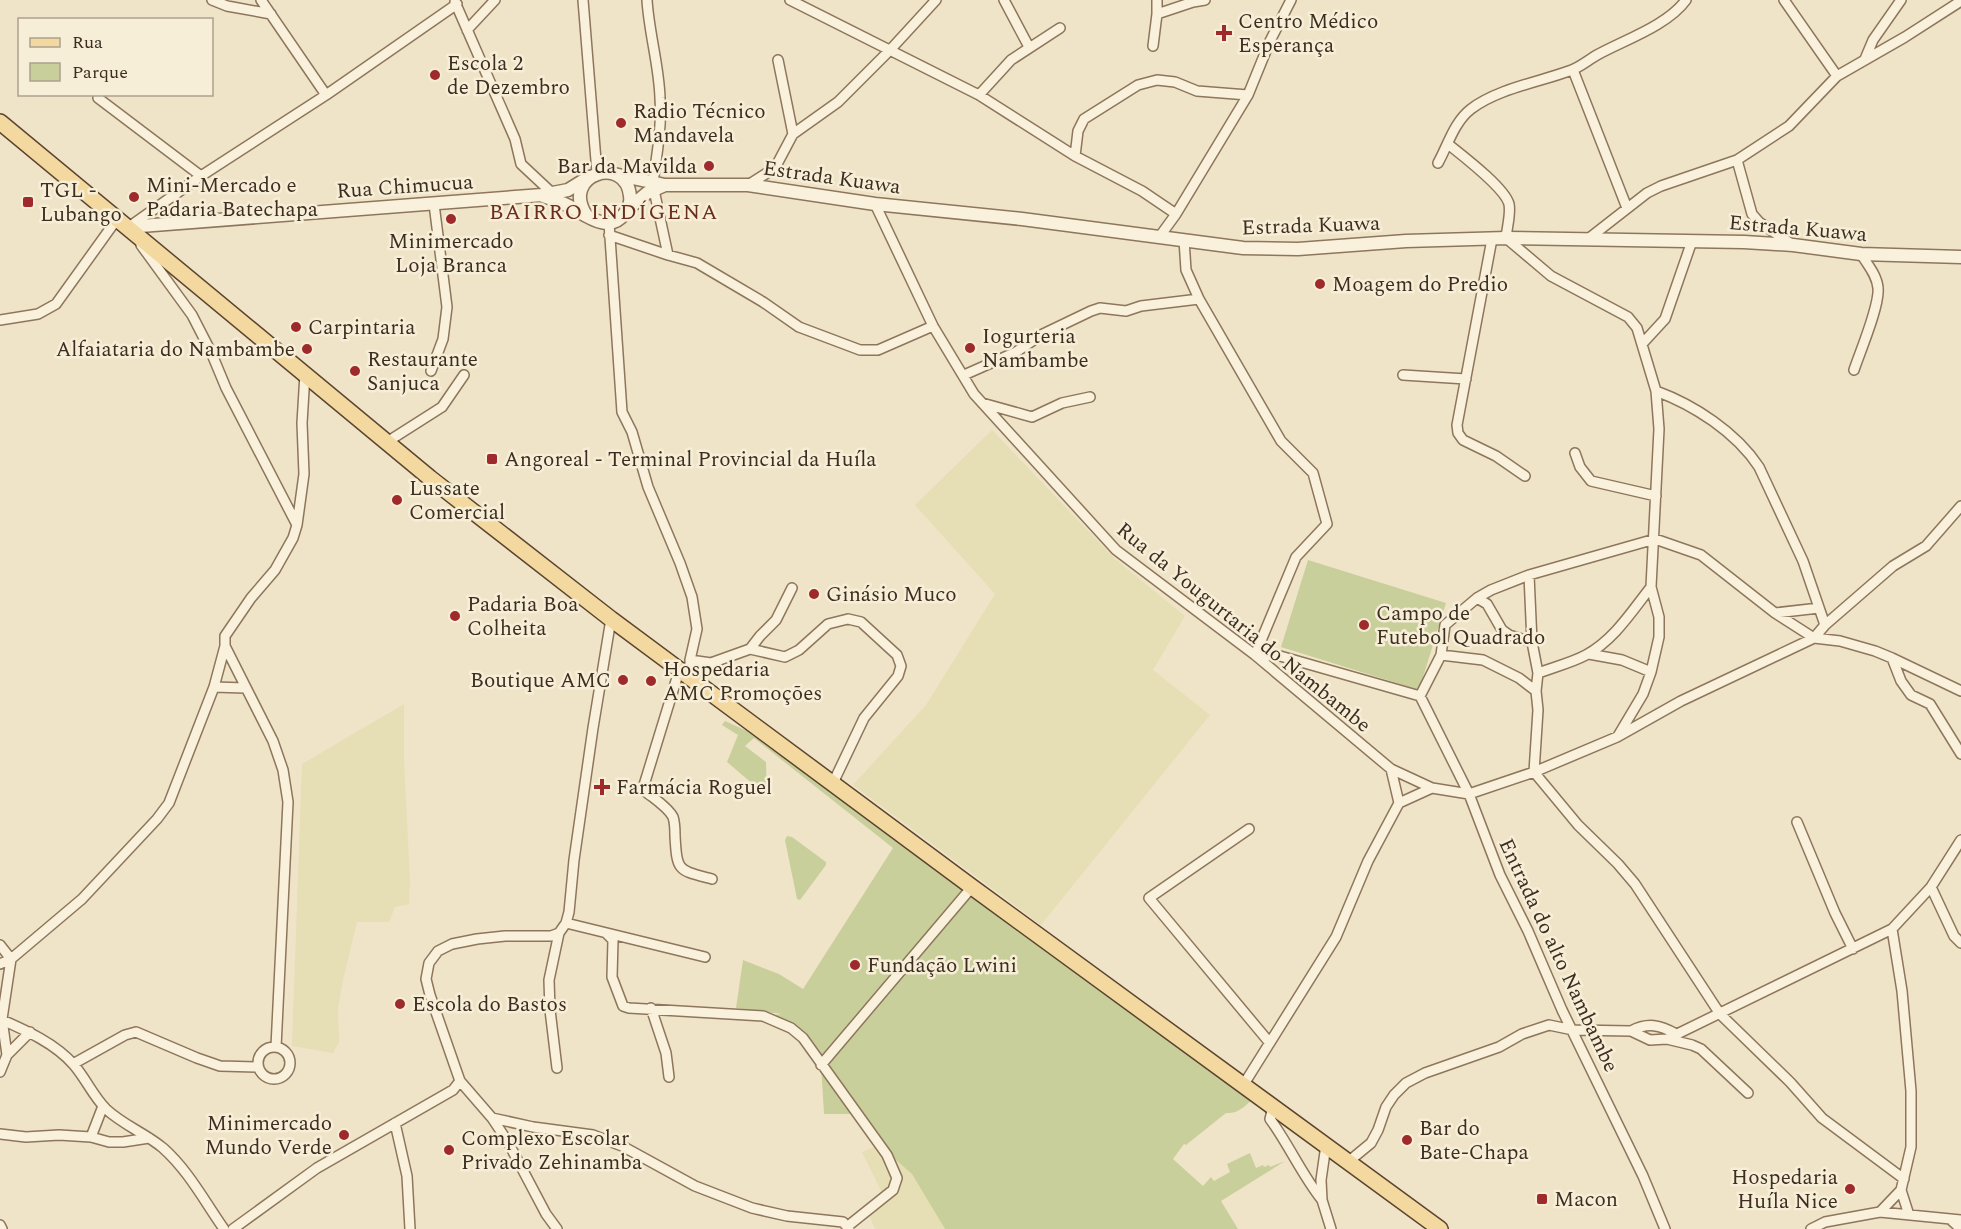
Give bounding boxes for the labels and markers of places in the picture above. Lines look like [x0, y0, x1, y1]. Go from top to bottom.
place label: Centro Médico Esperança [1238, 6, 1378, 62]
marker: Centro Médico Esperança [1215, 24, 1233, 42]
place label: Escola 2 de Dezembro [447, 48, 570, 104]
marker: Escola 2 de Dezembro [428, 68, 442, 82]
place label: Radio Técnico Mandavela [633, 96, 766, 152]
marker: Radio Técnico Mandavela [614, 116, 628, 130]
place label: Bar da Mavilda [557, 151, 698, 183]
marker: Bar da Mavilda [702, 159, 716, 173]
place label: Mini-Mercado e Padaria Batechapa [146, 170, 319, 226]
place label: TGL - Lubango [40, 175, 122, 231]
marker: Mini-Mercado e Padaria Batechapa [127, 190, 141, 204]
marker: TGL - Lubango [21, 195, 35, 209]
marker: Minimercado Loja Branca [444, 212, 458, 226]
place label: Minimercado Loja Branca [388, 226, 514, 282]
place label: Moagem do Predio [1332, 269, 1508, 301]
marker: Moagem do Predio [1313, 277, 1327, 291]
place label: Carpintaria [308, 312, 416, 344]
marker: Carpintaria [289, 320, 303, 334]
place label: Iogurteria Nambambe [982, 321, 1089, 377]
place label: Alfaiataria do Nambambe [56, 334, 295, 366]
marker: Iogurteria Nambambe [963, 341, 977, 355]
marker: Alfaiataria do Nambambe [300, 342, 314, 356]
place label: Restaurante Sanjuca [367, 344, 478, 400]
marker: Restaurante Sanjuca [348, 364, 362, 378]
place label: Angoreal - Terminal Provincial da Huíla [504, 444, 877, 476]
marker: Angoreal - Terminal Provincial da Huíla [485, 452, 499, 466]
place label: Lussate Comercial [409, 473, 505, 529]
marker: Lussate Comercial [390, 493, 404, 507]
place label: Ginásio Muco [826, 579, 957, 611]
marker: Ginásio Muco [807, 587, 821, 601]
place label: Padaria Boa Colheita [467, 589, 579, 645]
place label: Campo de Futebol Quadrado [1376, 598, 1545, 654]
marker: Padaria Boa Colheita [448, 609, 462, 623]
marker: Campo de Futebol Quadrado [1357, 618, 1371, 632]
place label: Hospedaria AMC Promoções [663, 654, 822, 710]
place label: Boutique AMC [470, 665, 611, 697]
marker: Boutique AMC [616, 673, 630, 687]
marker: Hospedaria AMC Promoções [644, 674, 658, 688]
place label: Farmácia Roguel [616, 772, 772, 804]
marker: Farmácia Roguel [593, 778, 611, 796]
place label: Fundação Lwini [867, 950, 1017, 982]
marker: Fundação Lwini [848, 958, 862, 972]
place label: Escola do Bastos [412, 989, 567, 1021]
marker: Escola do Bastos [393, 997, 407, 1011]
place label: Minimercado Mundo Verde [205, 1108, 332, 1164]
place label: Bar do Bate-Chapa [1419, 1113, 1529, 1169]
place label: Complexo Escolar Privado Zehinamba [461, 1123, 643, 1179]
marker: Minimercado Mundo Verde [337, 1128, 351, 1142]
marker: Bar do Bate-Chapa [1400, 1133, 1414, 1147]
marker: Complexo Escolar Privado Zehinamba [442, 1143, 456, 1157]
place label: Hospedaria Huíla Nice [1731, 1162, 1839, 1218]
marker: Hospedaria Huíla Nice [1843, 1182, 1857, 1196]
place label: Macon [1554, 1184, 1618, 1216]
marker: Macon [1535, 1192, 1549, 1206]

